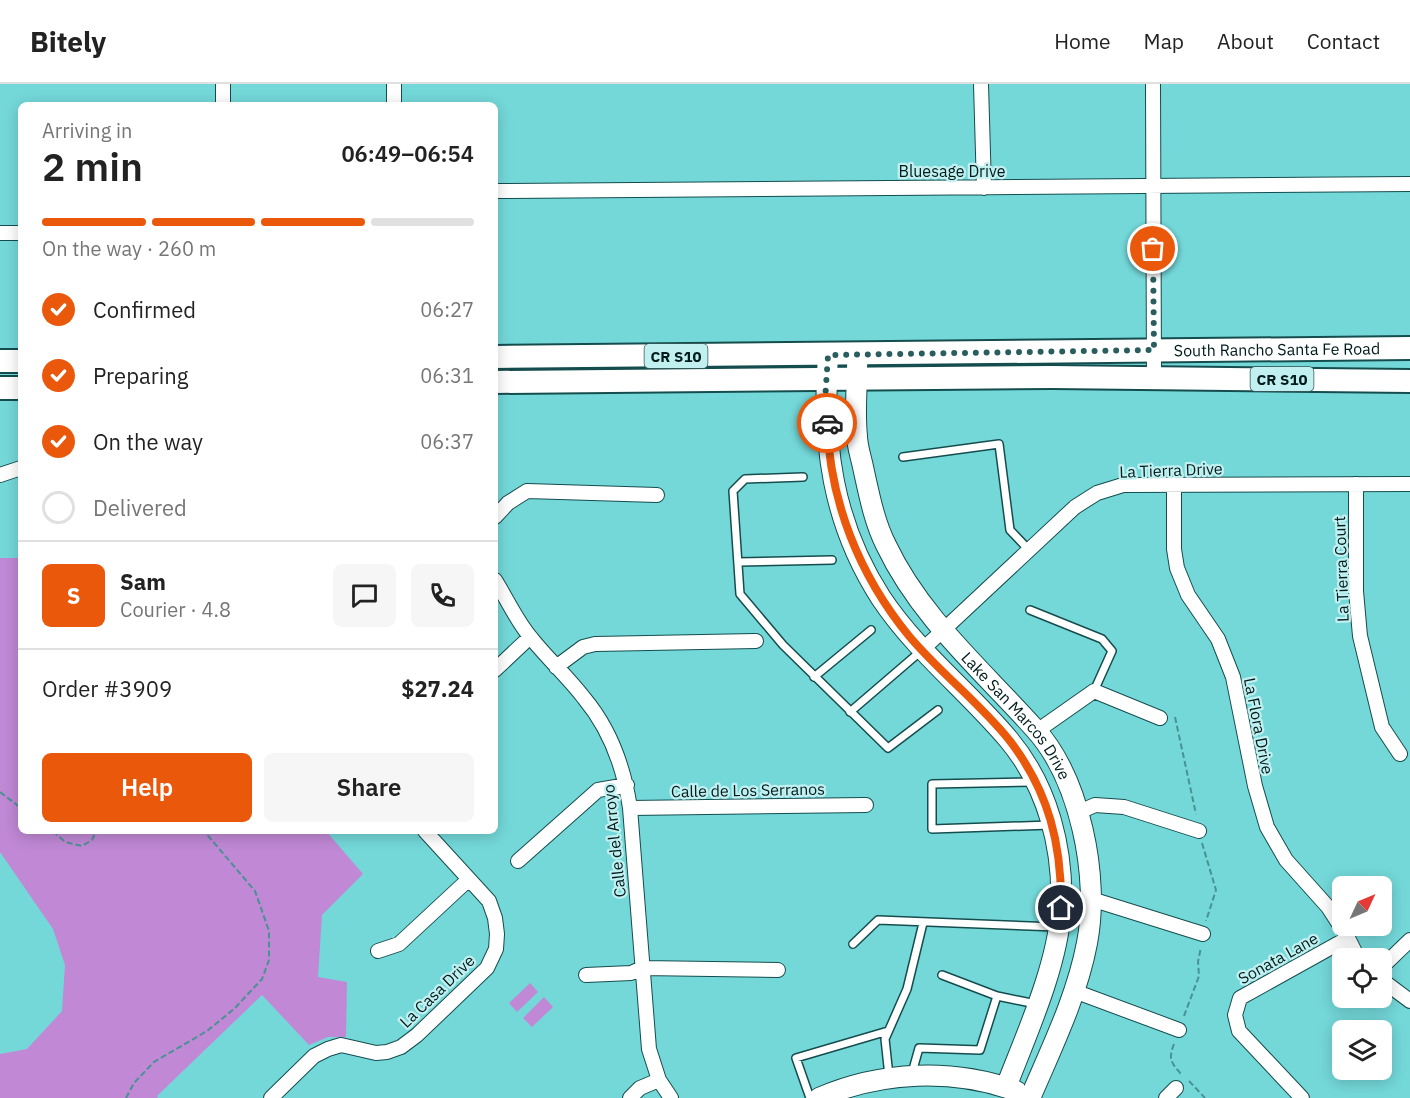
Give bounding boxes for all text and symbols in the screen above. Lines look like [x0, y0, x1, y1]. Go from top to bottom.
text: Bitely [30, 23, 106, 60]
text: Home [1054, 27, 1111, 55]
text: Map [1144, 27, 1184, 55]
text: About [1217, 27, 1274, 55]
text: Contact [1307, 27, 1380, 55]
text: Arriving in [42, 117, 132, 144]
text: 06:49–06:54 [341, 139, 474, 168]
text: 2 min [42, 141, 143, 192]
street label: Bluesage Drive [898, 161, 1006, 181]
pin [1127, 223, 1178, 274]
icon: bag [1136, 232, 1169, 265]
text: On the way · 260 m [42, 235, 216, 262]
icon: check [42, 293, 75, 326]
text: Confirmed [93, 295, 196, 324]
text: 06:27 [420, 296, 474, 323]
street label: South Rancho Santa Fe Road [1174, 338, 1380, 360]
road number: CR S10 [644, 344, 708, 368]
icon: check [42, 359, 75, 392]
text: Preparing [93, 361, 188, 390]
text: 06:31 [420, 362, 474, 389]
road number: CR S10 [1250, 367, 1314, 391]
courier [797, 393, 857, 453]
icon: car [811, 407, 844, 440]
icon: check [42, 425, 75, 458]
text: On the way [93, 427, 203, 456]
text: 06:37 [420, 428, 474, 455]
street label: La Tierra Drive [1119, 458, 1223, 482]
text: Delivered [93, 493, 187, 522]
street label: La Tierra Court [1329, 516, 1353, 622]
button: chat [333, 564, 396, 627]
button: phone [411, 564, 474, 627]
text: Sam [120, 567, 166, 596]
text: S [67, 581, 80, 610]
text: Courier · 4.8 [120, 596, 231, 623]
street label: Lake San Marcos Drive [957, 648, 1075, 783]
text: Order #3909 [42, 674, 172, 703]
text: $27.24 [401, 674, 474, 703]
street label: La Flora Drive [1240, 676, 1278, 776]
button: Help [42, 753, 252, 822]
button: Share [264, 753, 474, 822]
street label: Calle de Los Serranos [671, 779, 825, 801]
street label: Calle del Arroyo [598, 783, 630, 898]
north arrow [1332, 876, 1392, 936]
map controls [1332, 876, 1392, 1080]
pin [1035, 882, 1086, 933]
icon: home [1044, 891, 1077, 924]
street label: Sonata Lane [1235, 928, 1322, 988]
button: locate [1332, 948, 1392, 1008]
street label: La Casa Drive [396, 950, 479, 1032]
button: layers [1332, 1020, 1392, 1080]

